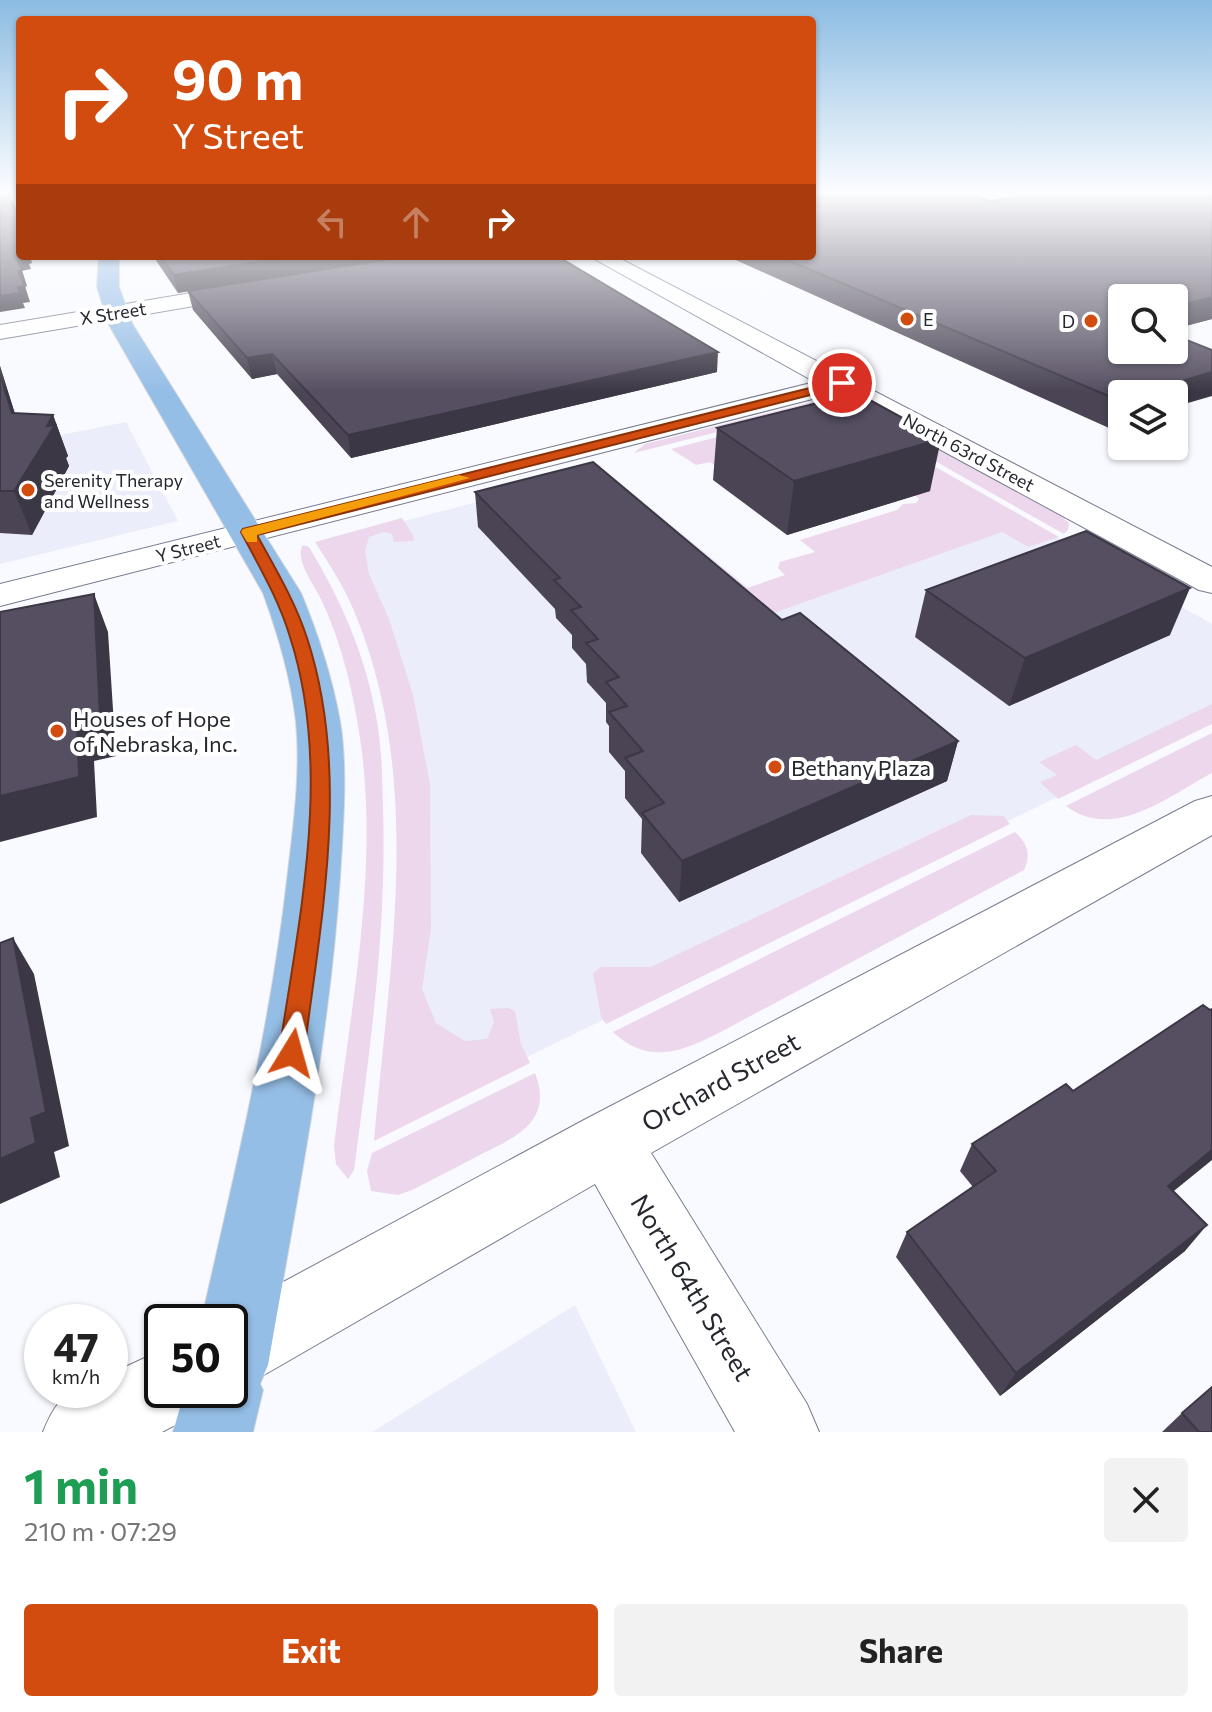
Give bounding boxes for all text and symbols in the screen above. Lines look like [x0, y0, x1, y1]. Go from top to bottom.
text: 90 m [172, 43, 303, 112]
icon: right [40, 48, 144, 152]
text: Y Street [172, 112, 304, 156]
icon: left [310, 200, 354, 244]
icon: ahead [394, 200, 438, 244]
icon: right [478, 200, 522, 244]
map controls [1108, 284, 1188, 460]
button: search [1108, 284, 1188, 364]
street label: X Street [78, 297, 148, 329]
place label: E [923, 308, 934, 330]
marker: E [898, 310, 916, 328]
place label: D [1062, 310, 1075, 332]
marker: D [1082, 312, 1100, 330]
pin [808, 349, 876, 417]
icon: arrive [820, 361, 864, 405]
button: layers [1108, 380, 1188, 460]
street label: North 63rd Street [900, 408, 1038, 496]
place label: Serenity Therapy and Wellness [44, 469, 183, 512]
marker: Serenity Therapy and Wellness [19, 481, 37, 499]
street label: Y Street [153, 529, 223, 567]
place label: Houses of Hope of Nebraska, Inc. [73, 705, 238, 757]
marker: Houses of Hope of Nebraska, Inc. [48, 722, 66, 740]
place label: Bethany Plaza [791, 754, 931, 781]
marker: Bethany Plaza [766, 758, 784, 776]
position arrow [250, 1011, 334, 1095]
street label: Orchard Street [636, 1025, 804, 1137]
street label: North 64th Street [625, 1188, 761, 1386]
speed limit sign: 50 [144, 1304, 248, 1408]
text: 47 [53, 1321, 99, 1370]
text: km/h [52, 1364, 100, 1388]
text: 1 min [24, 1455, 138, 1514]
button: close [1104, 1458, 1188, 1542]
text: 210 m · 07:29 [24, 1515, 177, 1546]
button: Exit [24, 1604, 598, 1696]
button: Share [614, 1604, 1188, 1696]

